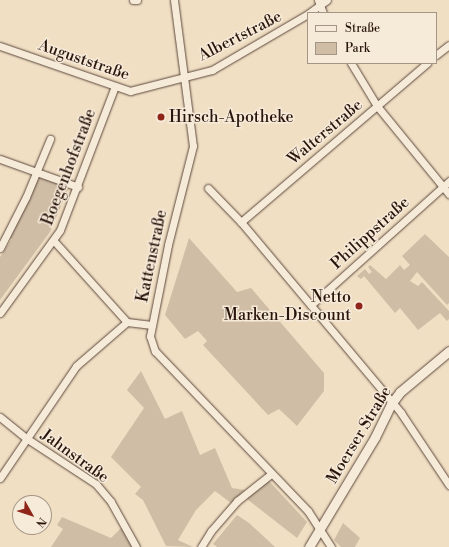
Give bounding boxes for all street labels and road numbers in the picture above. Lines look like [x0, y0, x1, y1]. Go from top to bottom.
street label: Albertstraße [195, 7, 285, 65]
street label: Auguststraße [36, 35, 132, 85]
street label: Walterstraße [284, 95, 366, 169]
street label: Boegenhofstraße [38, 106, 100, 228]
street label: Philippstraße [327, 193, 413, 273]
street label: Kattenstraße [133, 208, 171, 304]
street label: Moerser Straße [322, 383, 396, 487]
street label: Jahnstraße [38, 425, 112, 487]

